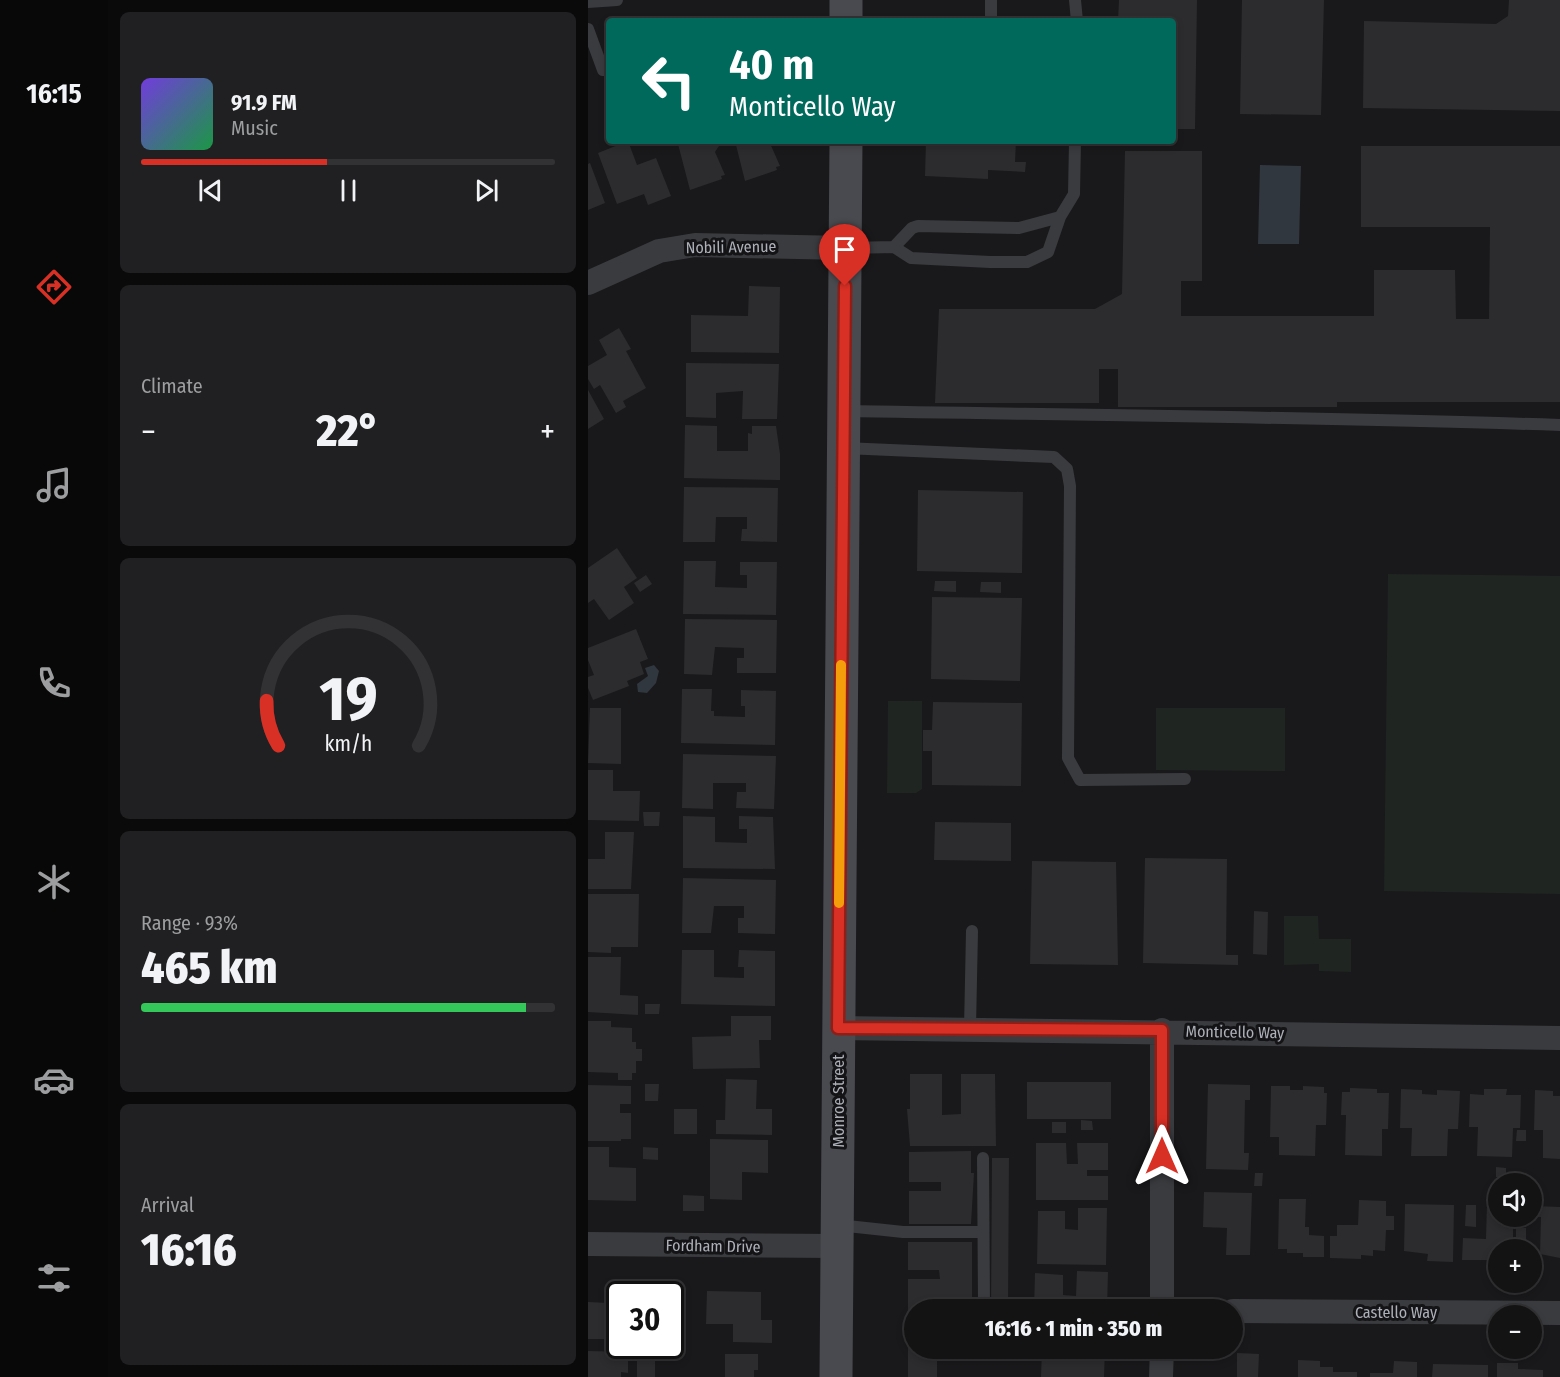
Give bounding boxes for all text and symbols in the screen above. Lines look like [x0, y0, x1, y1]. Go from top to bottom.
text: 40 m [729, 40, 814, 90]
icon: left [630, 42, 708, 120]
text: 16:15 [26, 78, 82, 110]
text: 91.9 FM [231, 89, 297, 116]
text: Monticello Way [729, 91, 896, 123]
text: Music [231, 116, 278, 140]
icon: previous [194, 174, 227, 207]
icon: pause [332, 174, 365, 207]
icon: next [470, 174, 503, 207]
pin [819, 224, 870, 286]
icon: arrive [828, 233, 861, 266]
street label: Nobili Avenue [685, 237, 777, 257]
icon: directions [33, 266, 75, 308]
text: Climate [141, 374, 203, 398]
text: 22° [316, 404, 380, 458]
text: − [141, 412, 156, 452]
text: + [540, 412, 555, 452]
icon: music [33, 464, 75, 506]
icon: phone [33, 662, 75, 704]
text: 19 [319, 662, 377, 737]
text: km/h [324, 731, 372, 757]
icon: climate [33, 861, 75, 903]
text: Range · 93% [141, 911, 238, 935]
text: 465 km [141, 941, 278, 995]
street label: Monticello Way [1185, 1022, 1285, 1042]
street label: Monroe Street [829, 1054, 848, 1147]
icon: car [33, 1059, 75, 1101]
position arrow [1130, 1124, 1194, 1188]
map controls [1488, 1173, 1542, 1359]
button: sound [1488, 1173, 1542, 1227]
text: Arrival [141, 1193, 194, 1217]
text: 16:16 [141, 1223, 237, 1277]
street label: Fordham Drive [665, 1236, 761, 1256]
button: + [1488, 1239, 1542, 1293]
icon: filters [33, 1257, 75, 1299]
speed limit sign: 30 [606, 1281, 684, 1359]
street label: Castello Way [1355, 1303, 1438, 1322]
button: − [1488, 1305, 1542, 1359]
text: 16:16 · 1 min · 350 m [985, 1315, 1162, 1342]

